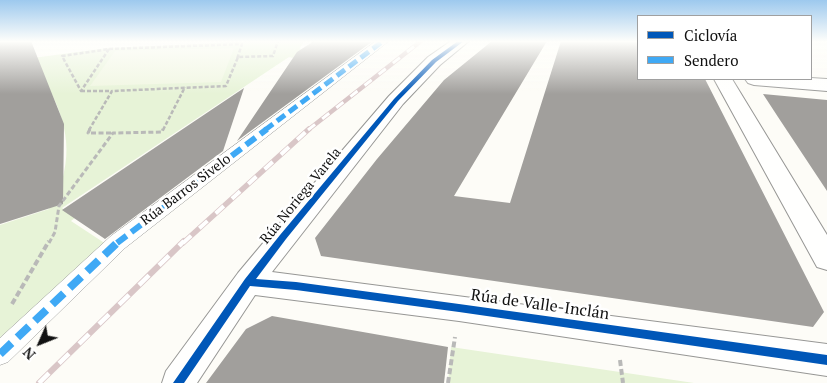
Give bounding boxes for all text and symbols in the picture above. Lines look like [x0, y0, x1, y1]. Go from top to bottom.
legend [637, 15, 812, 80]
text: Ciclovía [684, 25, 737, 45]
text: Sendero [684, 50, 738, 70]
street label: Rúa Noriega Varela [257, 144, 345, 248]
street label: Rúa Barros Sivelo [138, 151, 234, 229]
street label: Rúa de Valle-Inclán [470, 286, 610, 324]
north arrow [15, 318, 65, 368]
text: N [18, 343, 39, 364]

